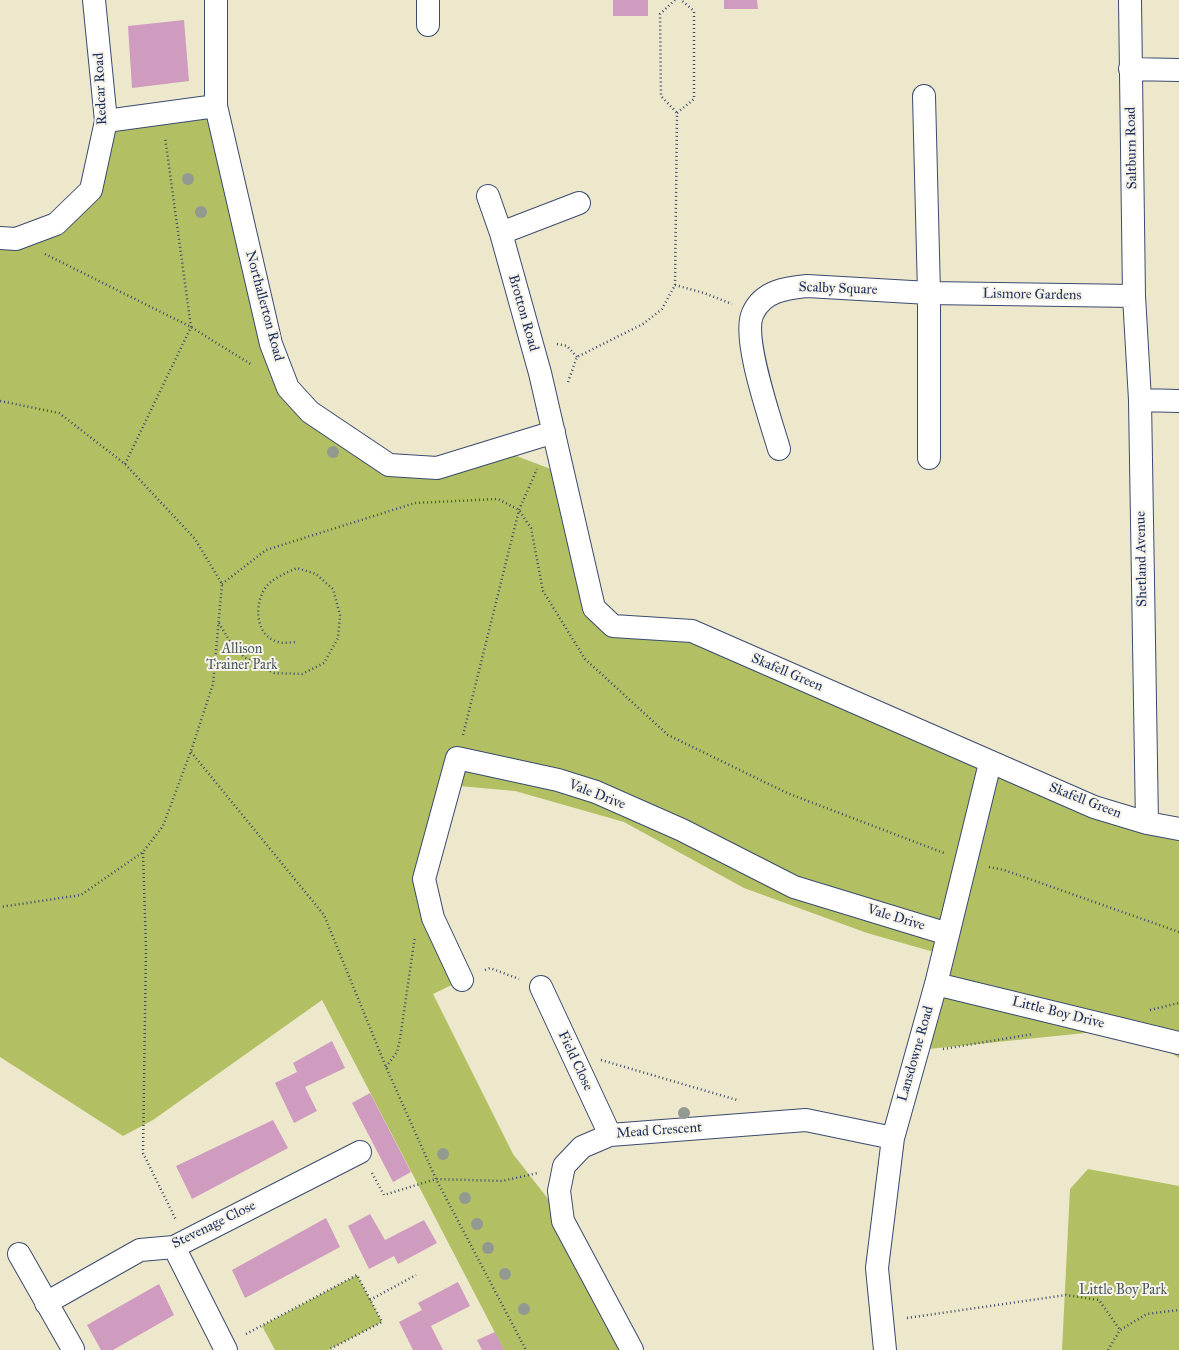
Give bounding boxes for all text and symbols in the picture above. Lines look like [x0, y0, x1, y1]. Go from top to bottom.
street label: Redcar Road [91, 52, 111, 126]
street label: Saltburn Road [1123, 107, 1141, 189]
street label: Northallerton Road [241, 249, 287, 363]
street label: Brotton Road [504, 273, 542, 353]
street label: Scalby Square [798, 279, 878, 299]
street label: Lismore Gardens [982, 286, 1082, 304]
street label: Shetland Avenue [1133, 511, 1151, 607]
park label: Allison Trainer Park [206, 642, 278, 674]
street label: Skafell Green [749, 650, 825, 696]
street label: Vale Drive [566, 776, 628, 814]
street label: Skafell Green [1046, 780, 1124, 822]
street label: Vale Drive [865, 901, 927, 935]
street label: Little Boy Drive [1010, 993, 1106, 1033]
street label: Lansdowne Road [894, 1004, 938, 1104]
street label: Field Close [554, 1028, 596, 1094]
street label: Mead Crescent [616, 1120, 702, 1142]
street label: Stevenage Close [169, 1197, 259, 1253]
park label: Little Boy Park [1079, 1283, 1167, 1299]

